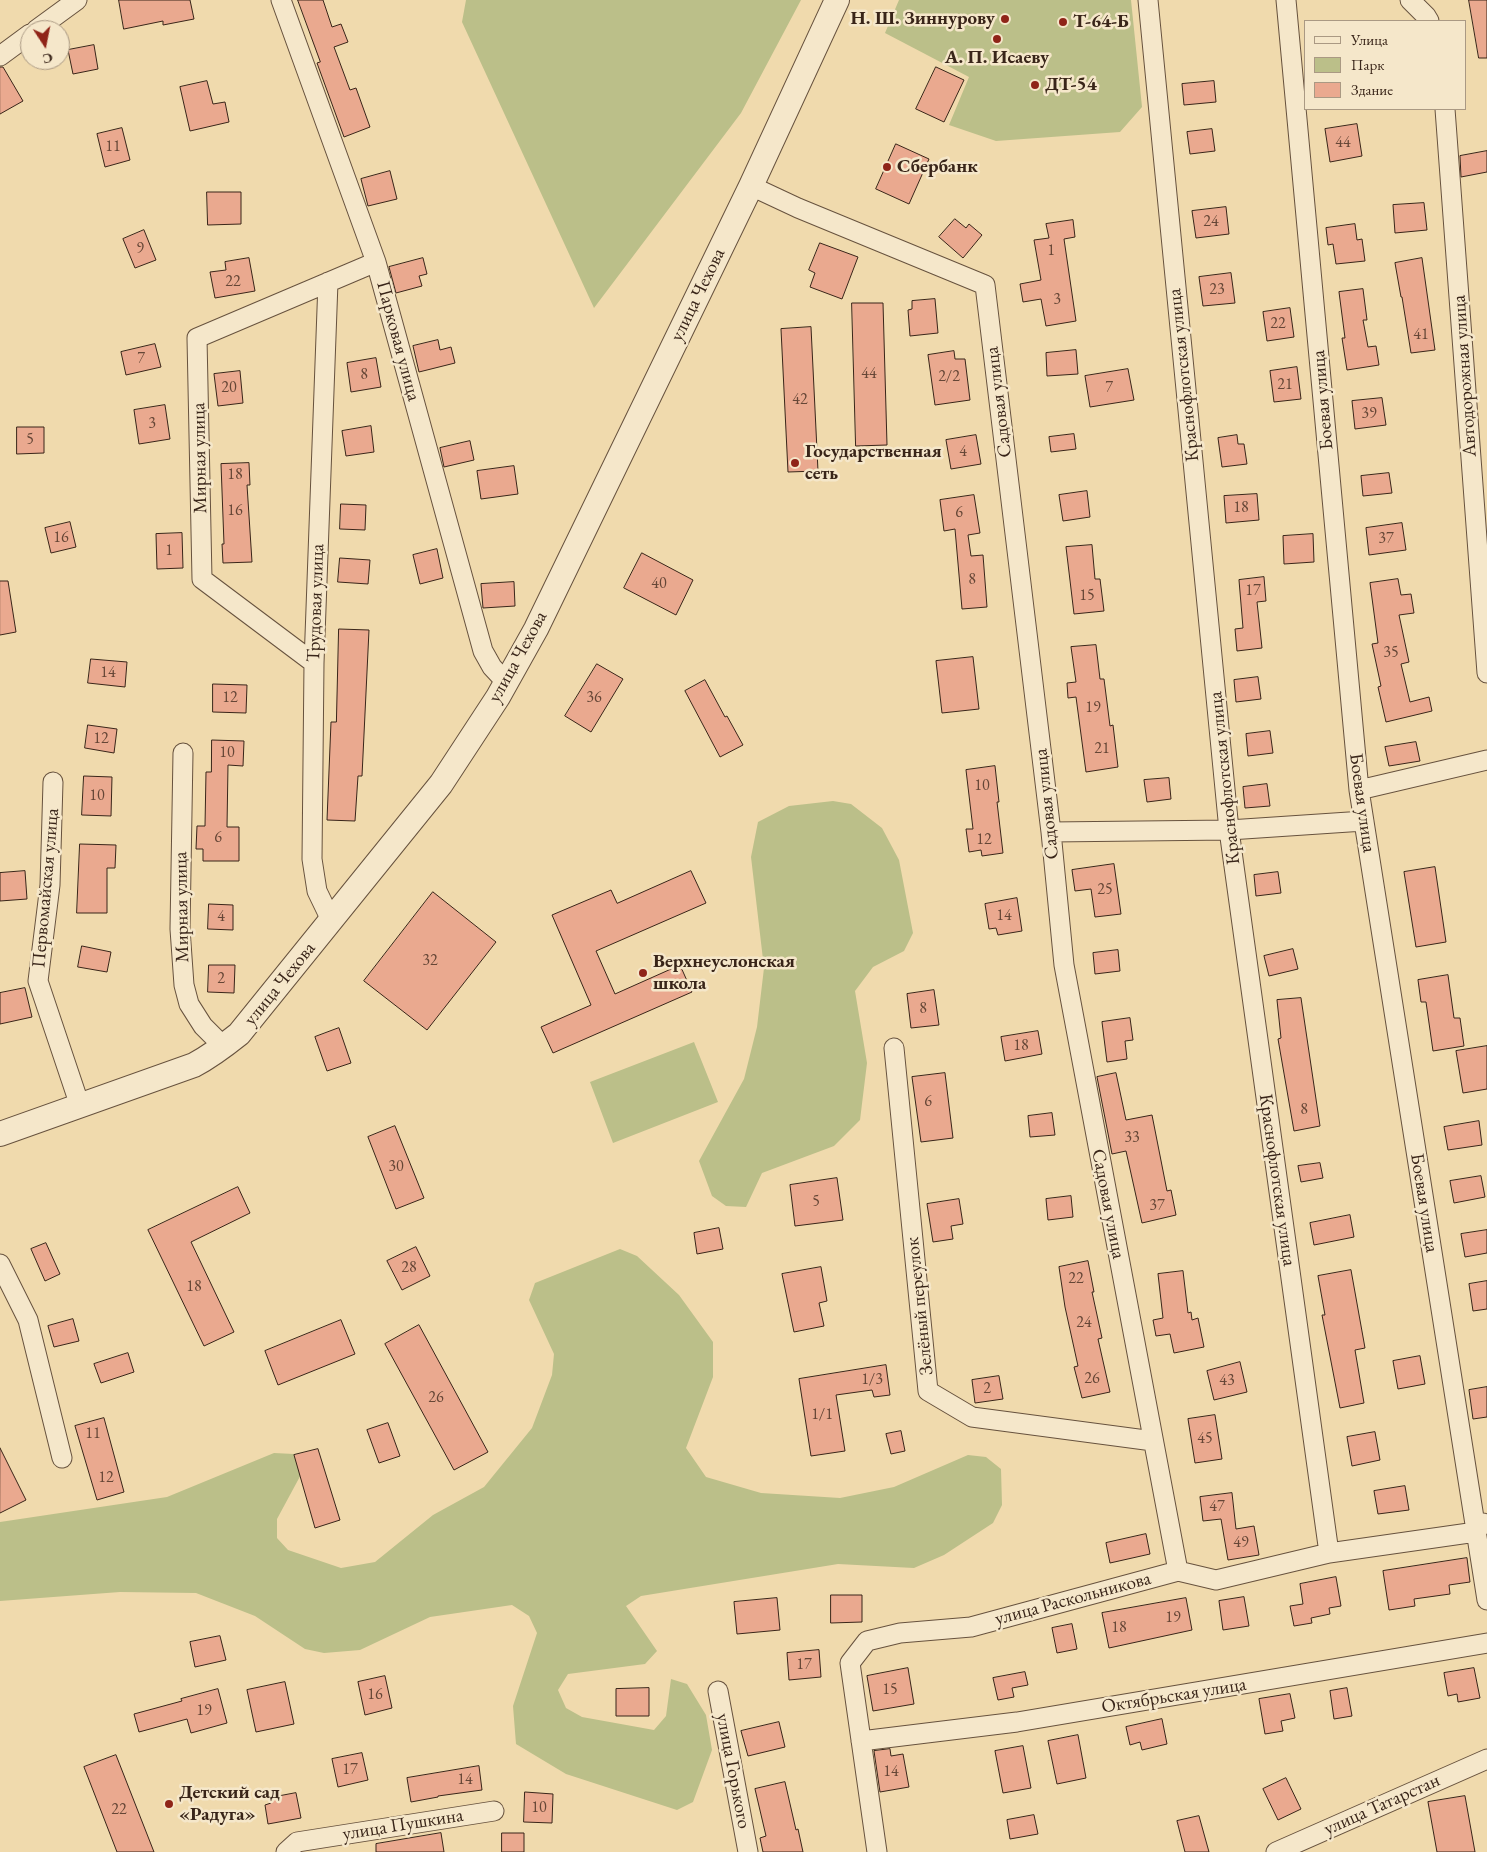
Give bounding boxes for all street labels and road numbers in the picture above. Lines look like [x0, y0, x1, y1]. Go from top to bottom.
street label: улица Чехова [666, 245, 730, 345]
street label: Парковая улица [371, 278, 425, 404]
street label: Краснофлотская улица [1164, 287, 1204, 463]
street label: Автодорожная улица [1448, 294, 1482, 458]
street label: Садовая улица [981, 345, 1017, 459]
street label: Боевая улица [1307, 349, 1339, 451]
street label: Мирная улица [188, 402, 212, 514]
street label: Трудовая улица [303, 543, 329, 663]
street label: улица Чехова [484, 607, 552, 707]
street label: Краснофлотская улица [1205, 690, 1245, 866]
street label: Садовая улица [1030, 747, 1064, 861]
street label: Боевая улица [1344, 752, 1380, 854]
street label: Первомайская улица [28, 807, 64, 969]
street label: Мирная улица [170, 851, 194, 963]
street label: улица Чехова [239, 938, 321, 1030]
street label: Краснофлотская улица [1254, 1092, 1300, 1268]
street label: Садовая улица [1086, 1147, 1130, 1261]
street label: Боевая улица [1405, 1152, 1443, 1254]
street label: Зелёный переулок [901, 1236, 939, 1376]
street label: улица Раскольникова [993, 1567, 1153, 1631]
street label: Октябрьская улица [1100, 1673, 1248, 1719]
street label: улица Горького [711, 1711, 755, 1831]
street label: улица Татарстан [1320, 1769, 1444, 1841]
street label: улица Пушкина [341, 1804, 465, 1846]

